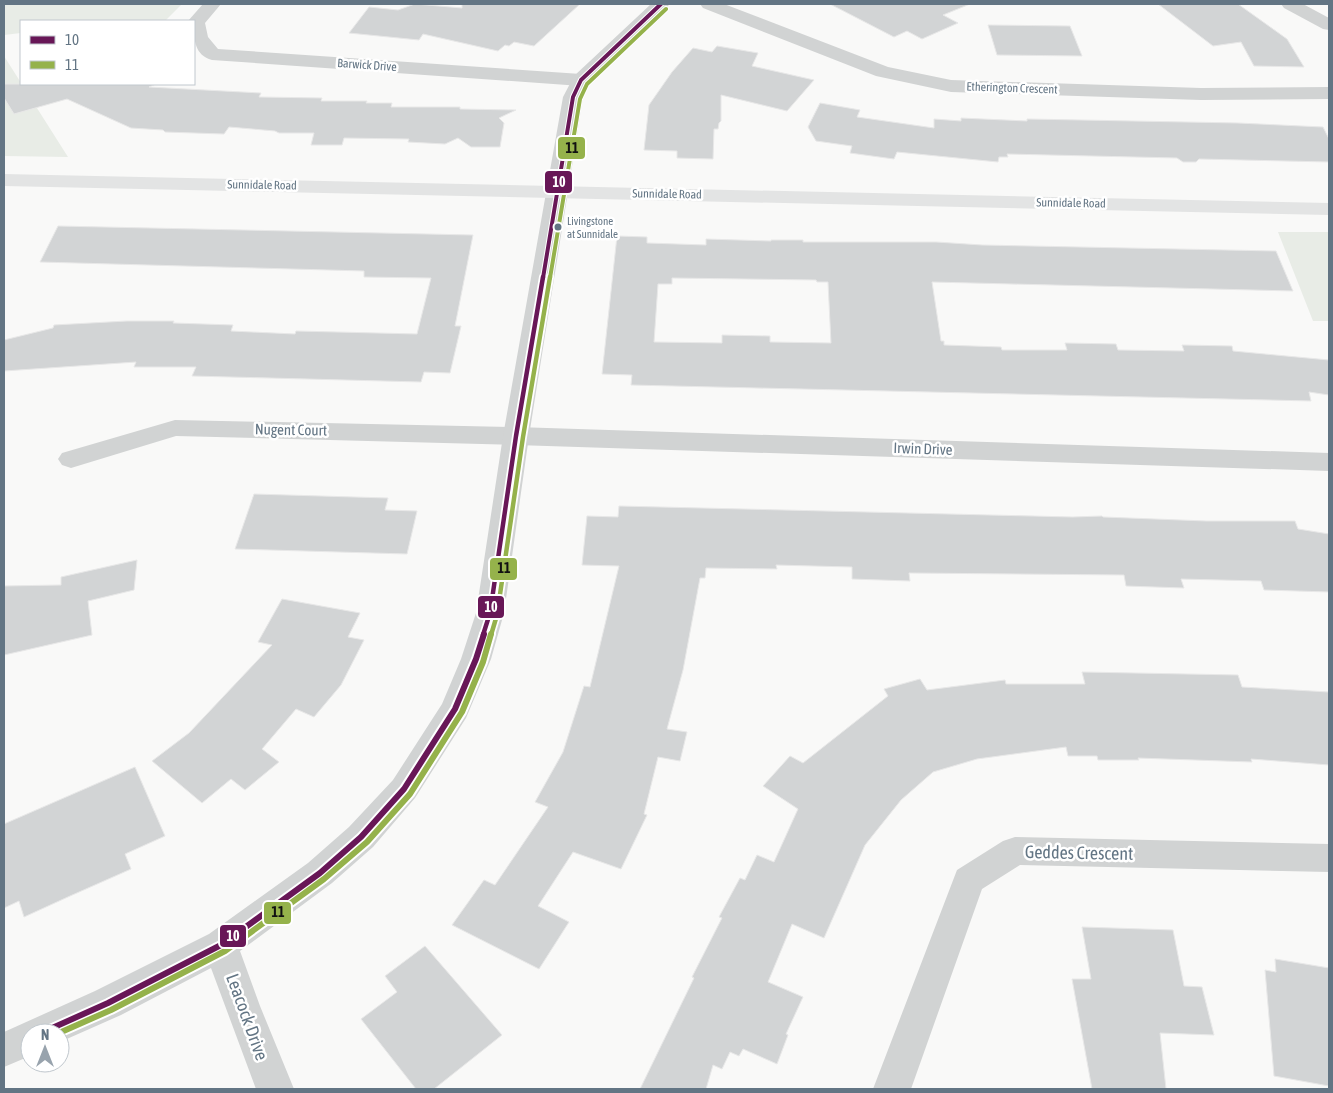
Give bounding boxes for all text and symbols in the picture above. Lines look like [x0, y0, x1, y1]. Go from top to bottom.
legend [20, 20, 195, 85]
text: 10 [65, 31, 79, 48]
text: 11 [65, 56, 79, 73]
street label: Barwick Drive [337, 56, 397, 74]
street label: Etherington Crescent [966, 79, 1058, 97]
line badge: 11 [557, 136, 586, 160]
text: 11 [565, 140, 579, 156]
line badge: 10 [544, 170, 573, 194]
text: 10 [552, 174, 566, 190]
street label: Sunnidale Road [227, 177, 297, 193]
street label: Sunnidale Road [632, 186, 702, 202]
street label: Sunnidale Road [1036, 195, 1106, 211]
place label: Livingstone at Sunnidale [567, 215, 618, 240]
marker: Livingstone at Sunnidale [553, 222, 563, 232]
street label: Nugent Court [255, 420, 327, 439]
street label: Irwin Drive [893, 439, 953, 458]
line badge: 11 [489, 557, 518, 581]
text: 11 [497, 560, 511, 576]
line badge: 10 [477, 595, 505, 619]
text: 10 [484, 599, 498, 615]
street label: Geddes Crescent [1025, 841, 1133, 864]
line badge: 11 [263, 901, 292, 925]
text: 11 [271, 904, 285, 920]
line badge: 10 [219, 924, 247, 948]
text: 10 [226, 928, 240, 944]
street label: Leacock Drive [222, 971, 273, 1063]
north arrow [20, 1023, 70, 1073]
text: N [41, 1027, 49, 1043]

